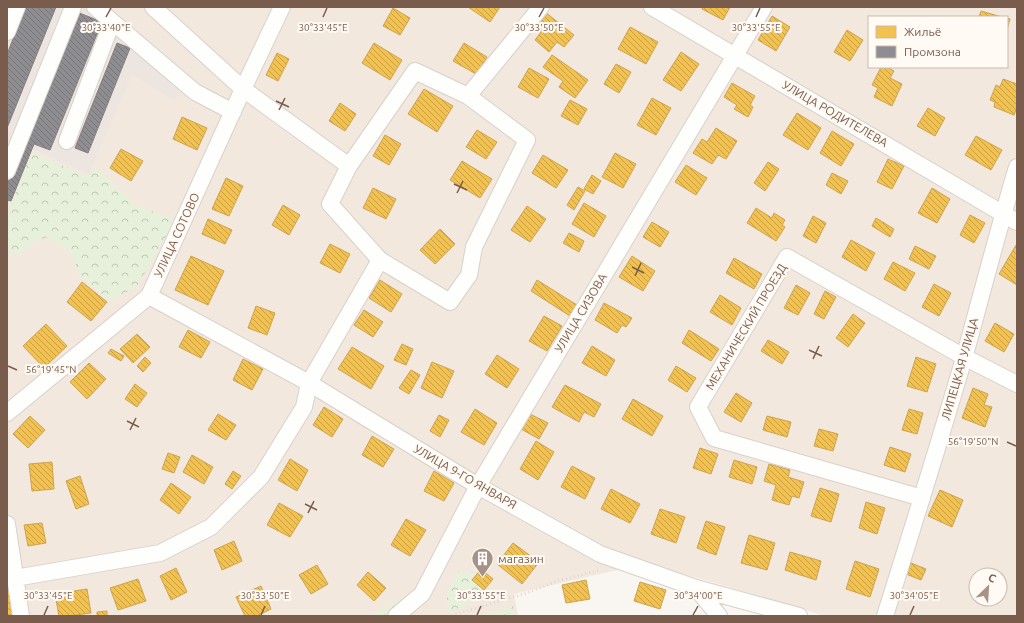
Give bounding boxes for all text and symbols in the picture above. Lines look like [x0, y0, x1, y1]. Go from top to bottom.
legend [868, 16, 1008, 68]
text: 30°33'40"E [81, 22, 131, 33]
text: 30°33'45"E [298, 22, 348, 33]
text: 30°33'50"E [514, 22, 564, 33]
text: 30°33'55"E [731, 22, 781, 33]
text: Жильё [904, 25, 941, 38]
text: Промзона [904, 45, 961, 58]
street label: УЛИЦА РОДИТЕЛЕВА [780, 78, 890, 149]
street label: УЛИЦА СОТОВО [151, 191, 202, 279]
street label: МЕХАНИЧЕСКИЙ ПРОЕЗД [703, 261, 788, 392]
street label: УЛИЦА СИЗОВА [552, 271, 609, 355]
street label: ЛИПЕЦКАЯ УЛИЦА [939, 316, 980, 421]
text: 56°19'45"N [26, 364, 76, 375]
text: 56°19'50"N [948, 436, 998, 447]
street label: УЛИЦА 9-ГО ЯНВАРЯ [412, 442, 519, 511]
building icon: магазин [470, 546, 496, 579]
place label: магазин [498, 552, 544, 565]
north arrow [968, 567, 1008, 607]
text: С [987, 571, 998, 585]
text: 30°33'45"E [23, 590, 73, 601]
text: 30°33'50"E [240, 590, 290, 601]
text: 30°33'55"E [456, 590, 506, 601]
text: 30°34'00"E [673, 590, 723, 601]
text: 30°34'05"E [889, 590, 939, 601]

